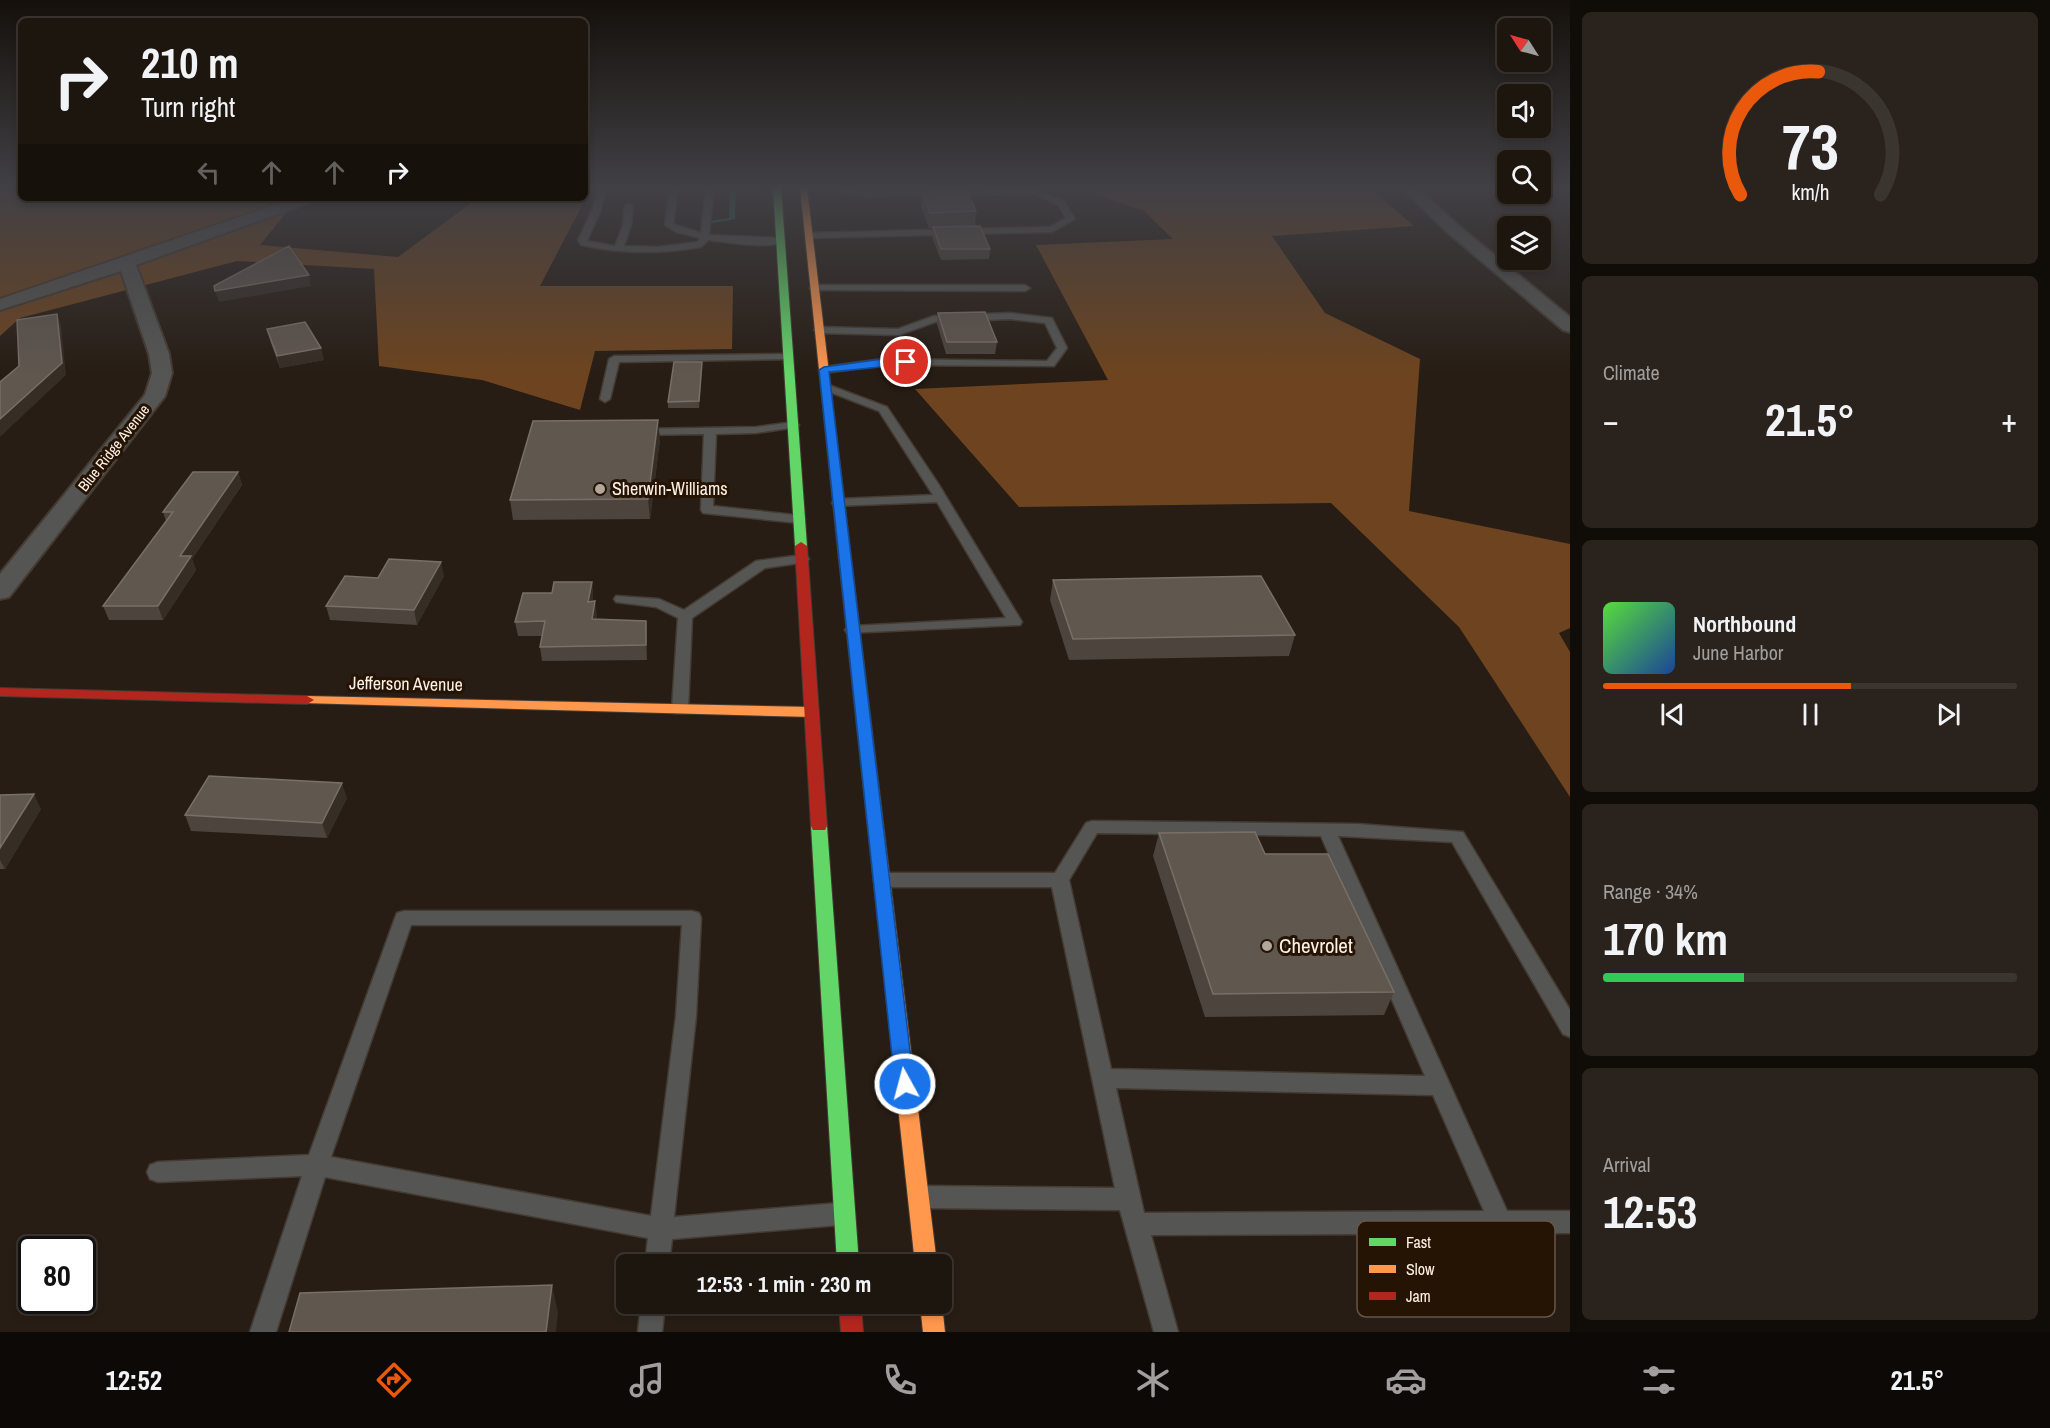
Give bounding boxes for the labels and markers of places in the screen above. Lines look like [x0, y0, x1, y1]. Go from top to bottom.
pin [880, 336, 931, 387]
place label: Sherwin-Williams [612, 476, 728, 501]
marker: Sherwin-Williams [593, 482, 607, 496]
place label: Chevrolet [1279, 931, 1353, 960]
marker: Chevrolet [1260, 939, 1274, 953]

